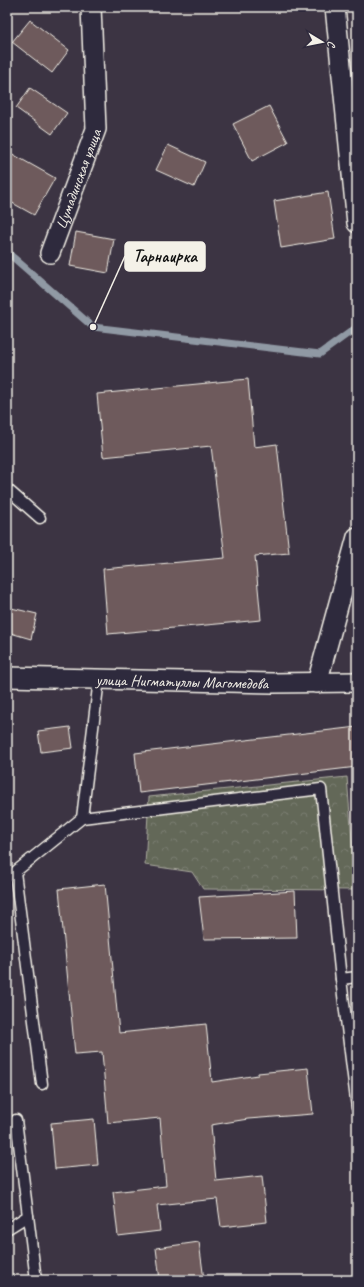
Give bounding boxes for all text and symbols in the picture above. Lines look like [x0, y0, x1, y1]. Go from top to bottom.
north arrow [302, 22, 342, 62]
text: С [324, 40, 339, 49]
street label: Цумадинская улица [51, 125, 107, 232]
callout: Тарнаирка [125, 242, 205, 271]
text: Тарнаирка [133, 246, 198, 267]
street label: улица Нигматуллы Магомедова [95, 670, 270, 694]

